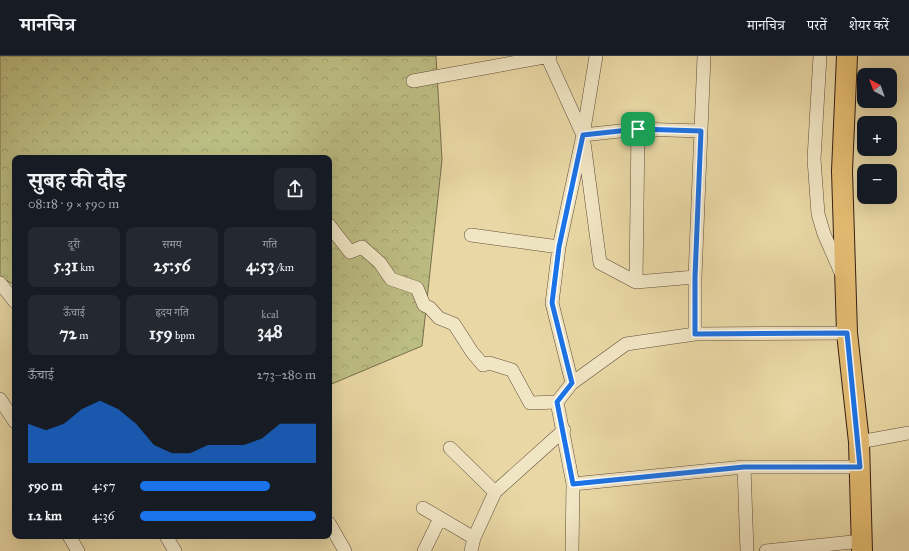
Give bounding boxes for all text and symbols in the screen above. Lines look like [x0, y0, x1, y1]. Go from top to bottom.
text: मानचित्र [20, 13, 75, 36]
text: मानचित्र [747, 17, 785, 34]
text: परतें [807, 17, 827, 34]
text: शेयर करें [849, 17, 889, 34]
north arrow [857, 68, 897, 108]
map controls [857, 68, 897, 204]
pin [621, 112, 655, 146]
button: + [857, 116, 897, 156]
icon: arrive [627, 118, 649, 140]
button: − [857, 164, 897, 204]
text: सुबह की दौड़ [28, 167, 126, 194]
button: share [274, 168, 316, 210]
text: 08:18 · 9 × 590 m [28, 196, 119, 212]
text: दूरी [68, 238, 80, 251]
text: समय [162, 238, 182, 251]
text: गति [263, 238, 277, 251]
text: 5.31 [53, 255, 78, 276]
text: 25:56 [153, 255, 191, 276]
text: 4:53 [246, 255, 274, 276]
text: km [78, 261, 95, 274]
text: /km [274, 261, 294, 274]
text: ऊँचाई [63, 306, 85, 319]
text: हृदय गति [155, 306, 189, 319]
text: kcal [261, 308, 279, 321]
text: 348 [257, 321, 283, 342]
text: 72 [59, 323, 77, 344]
text: 159 [149, 323, 173, 344]
text: m [77, 329, 89, 342]
text: bpm [173, 329, 195, 342]
text: ऊँचाई [28, 367, 54, 383]
text: 273–280 m [256, 367, 316, 383]
text: 590 m [28, 478, 62, 494]
text: 4:57 [92, 478, 116, 494]
text: 1.2 km [28, 508, 62, 524]
text: 4:36 [92, 508, 114, 524]

